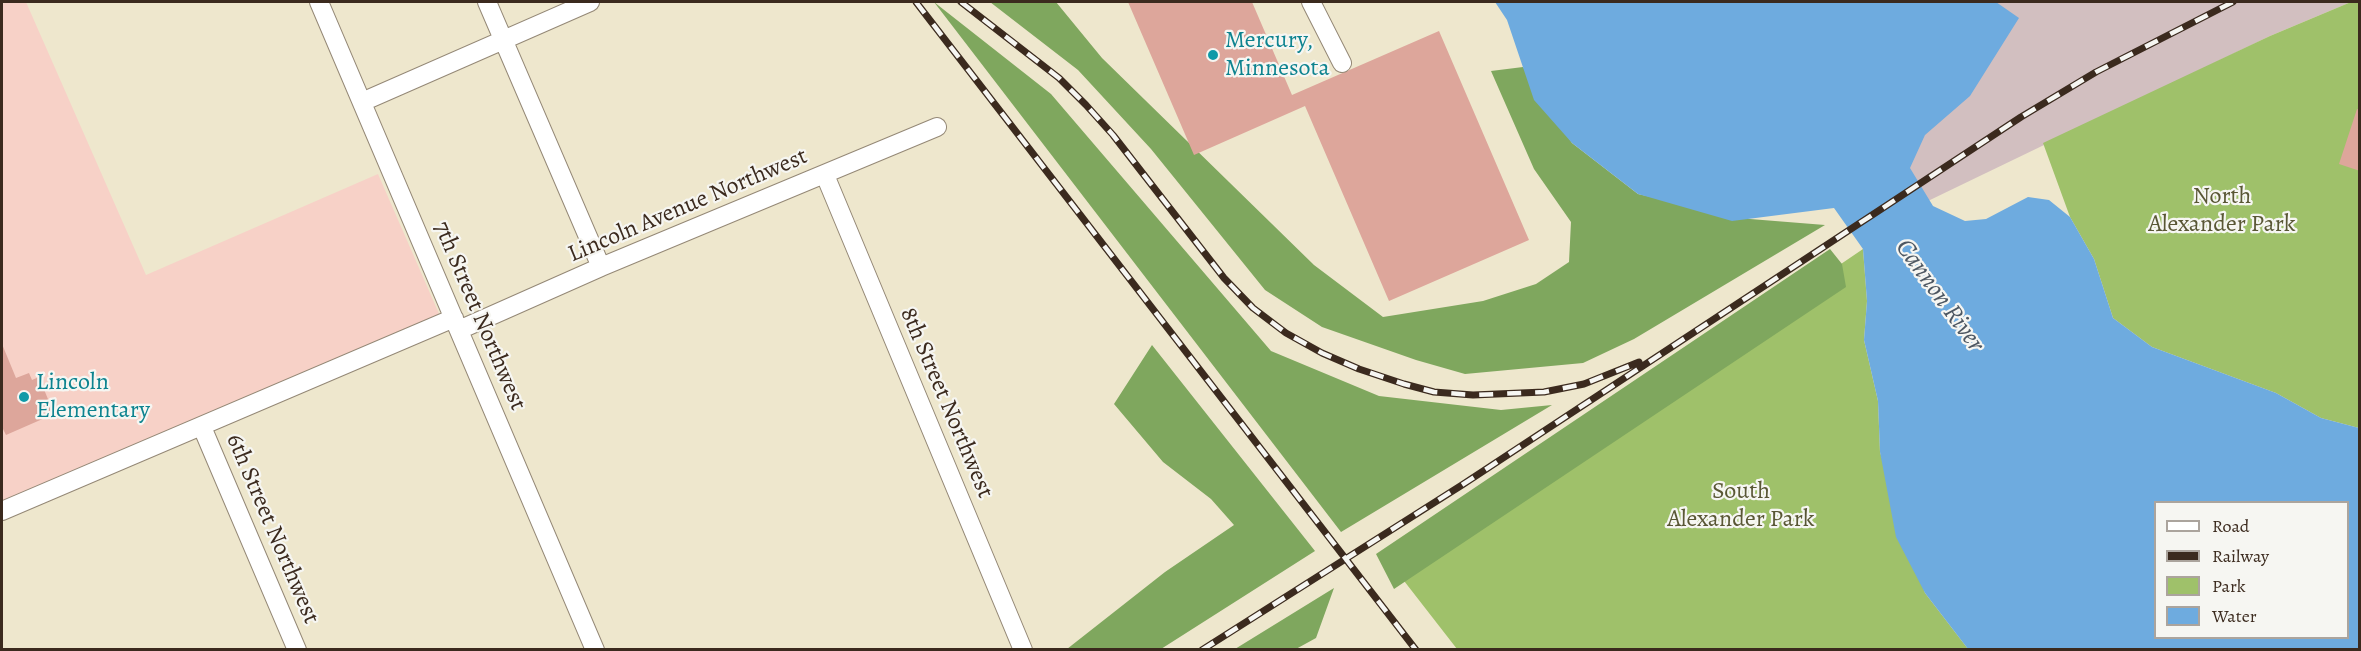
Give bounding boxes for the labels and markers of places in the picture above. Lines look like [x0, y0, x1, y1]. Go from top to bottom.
place label: Mercury, Minnesota [1225, 27, 1330, 83]
marker: Mercury, Minnesota [1206, 48, 1220, 62]
place label: Lincoln Elementary [36, 369, 150, 425]
marker: Lincoln Elementary [17, 390, 31, 404]

